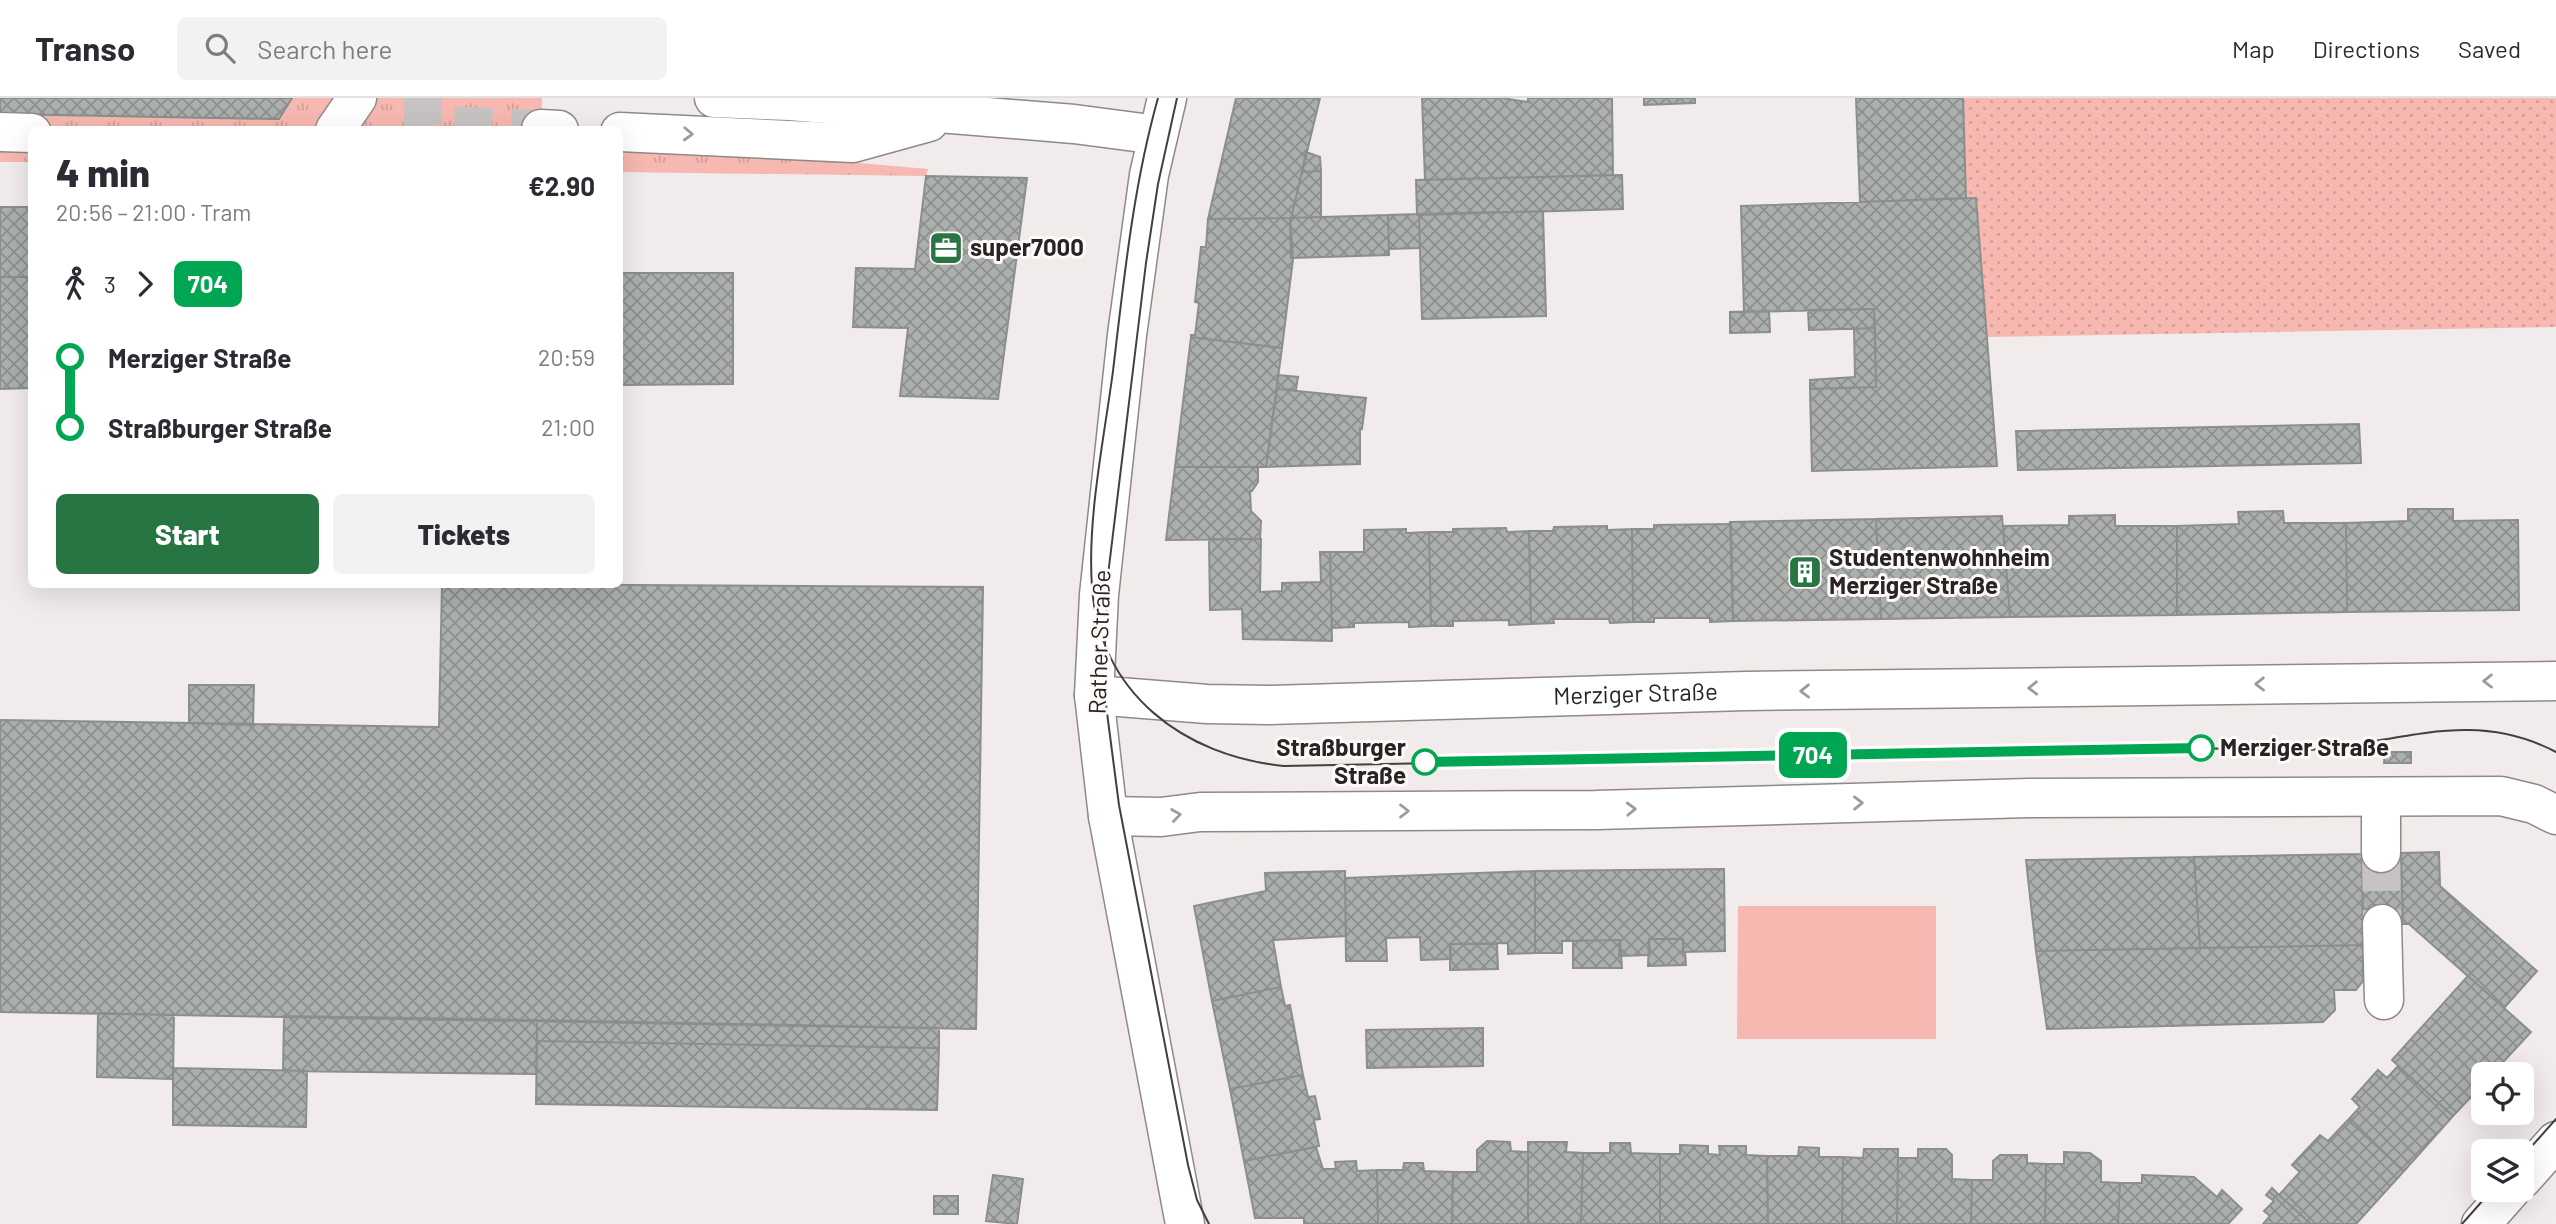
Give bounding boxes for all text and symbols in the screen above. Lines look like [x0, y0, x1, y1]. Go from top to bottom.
search box [177, 17, 667, 80]
text: Transo [35, 28, 135, 68]
icon: search [201, 29, 239, 67]
text: Search here [257, 33, 392, 64]
text: Map [2232, 34, 2275, 63]
text: Directions [2313, 34, 2420, 63]
text: Saved [2458, 34, 2521, 63]
one-way arrow [682, 127, 693, 142]
text: 4 min [56, 149, 150, 195]
text: €2.90 [528, 170, 595, 201]
text: 20:56 – 21:00 · Tram [56, 198, 251, 226]
office icon: super7000 [927, 229, 965, 267]
place label: super7000 [970, 232, 1084, 261]
icon: walk [56, 265, 94, 303]
icon: forward [126, 265, 164, 303]
text: 704 [188, 269, 228, 298]
text: 3 [104, 270, 116, 298]
text: Merziger Straße [108, 342, 291, 373]
text: 20:59 [538, 343, 595, 371]
text: Straßburger Straße [108, 412, 332, 443]
text: 21:00 [541, 413, 595, 441]
button: Start [56, 494, 319, 574]
button: Tickets [333, 494, 595, 574]
place label: Studentenwohnheim Merziger Straße [1829, 542, 2050, 599]
building icon: Studentenwohnheim Merziger Straße [1786, 553, 1824, 591]
street label: Rather Straße [1081, 569, 1116, 715]
one-way arrow [2482, 673, 2493, 689]
street label: Merziger Straße [1553, 676, 1718, 710]
one-way arrow [2255, 676, 2265, 692]
one-way arrow [2027, 680, 2038, 695]
one-way arrow [1800, 683, 1811, 698]
place label: Straßburger Straße [1276, 732, 1406, 789]
line badge: 704 [1773, 732, 1853, 778]
place label: Merziger Straße [2220, 732, 2389, 761]
marker: Merziger Straße [2188, 735, 2214, 761]
text: 704 [1793, 740, 1833, 769]
marker: Straßburger Straße [1412, 749, 1438, 775]
one-way arrow [1853, 795, 1864, 810]
one-way arrow [1626, 802, 1637, 817]
one-way arrow [1399, 803, 1409, 819]
one-way arrow [1170, 808, 1182, 823]
map controls [2471, 1062, 2534, 1202]
button: locate [2471, 1062, 2534, 1125]
button: layers [2471, 1139, 2534, 1202]

